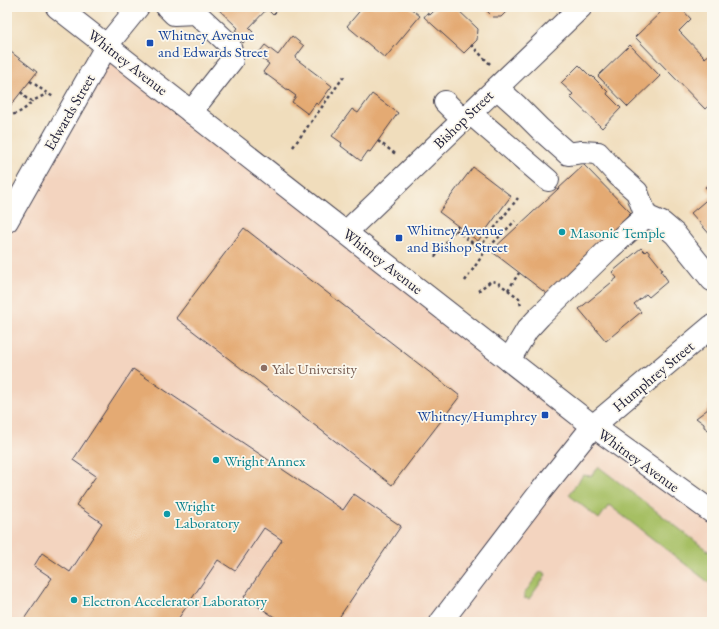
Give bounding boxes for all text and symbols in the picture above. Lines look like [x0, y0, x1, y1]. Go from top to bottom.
street label: Whitney Avenue [84, 25, 172, 99]
place label: Whitney Avenue and Edwards Street [158, 25, 268, 61]
marker: Whitney Avenue and Edwards Street [145, 38, 155, 48]
street label: Edwards Street [39, 70, 99, 154]
street label: Bishop Street [429, 85, 497, 152]
place label: Whitney Avenue and Bishop Street [407, 220, 508, 256]
place label: Masonic Temple [570, 223, 665, 242]
street label: Whitney Avenue [339, 224, 427, 298]
marker: Masonic Temple [557, 227, 567, 237]
marker: Whitney Avenue and Bishop Street [394, 233, 404, 243]
street label: Humphrey Street [608, 336, 698, 416]
place label: Yale University [272, 359, 358, 378]
marker: Yale University [259, 363, 269, 373]
place label: Whitney/Humphrey [417, 406, 537, 425]
marker: Whitney/Humphrey [540, 410, 550, 420]
street label: Whitney Avenue [594, 424, 684, 496]
place label: Wright Annex [224, 451, 306, 470]
marker: Wright Annex [211, 455, 221, 465]
place label: Wright Laboratory [175, 496, 240, 532]
marker: Wright Laboratory [162, 509, 172, 519]
place label: Electron Accelerator Laboratory [82, 591, 267, 610]
marker: Electron Accelerator Laboratory [69, 595, 79, 605]

